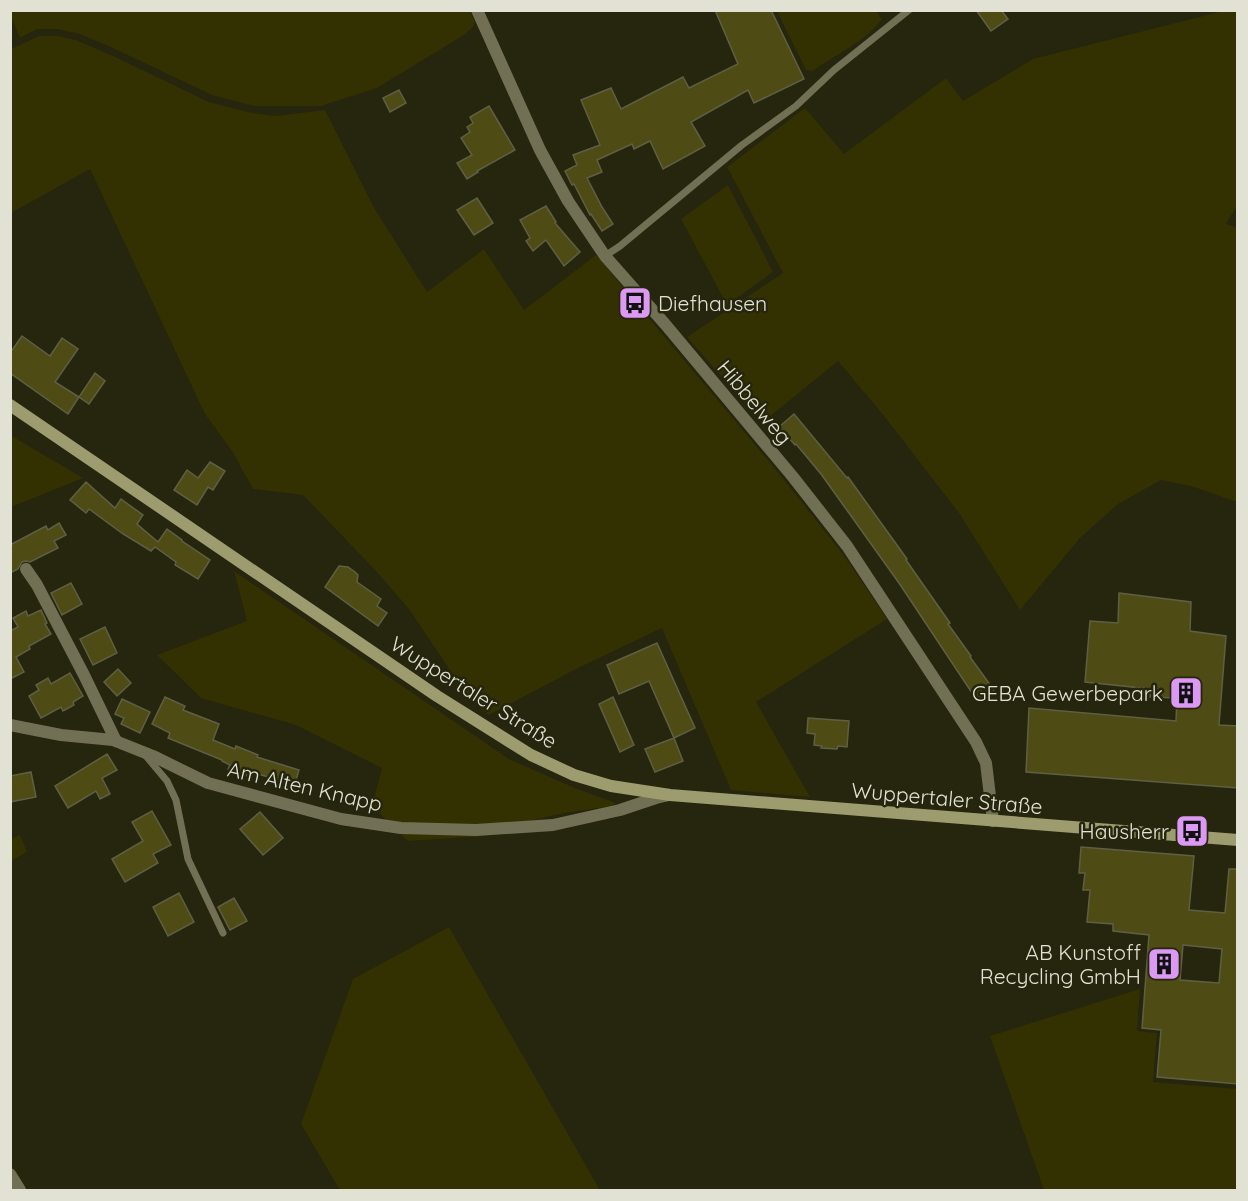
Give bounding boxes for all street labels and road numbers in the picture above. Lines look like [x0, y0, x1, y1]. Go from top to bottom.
street label: Hibbelweg [712, 355, 798, 449]
street label: Wuppertaler Straße [386, 630, 562, 754]
street label: Am Alten Knapp [225, 756, 385, 816]
street label: Wuppertaler Straße [850, 777, 1044, 819]

